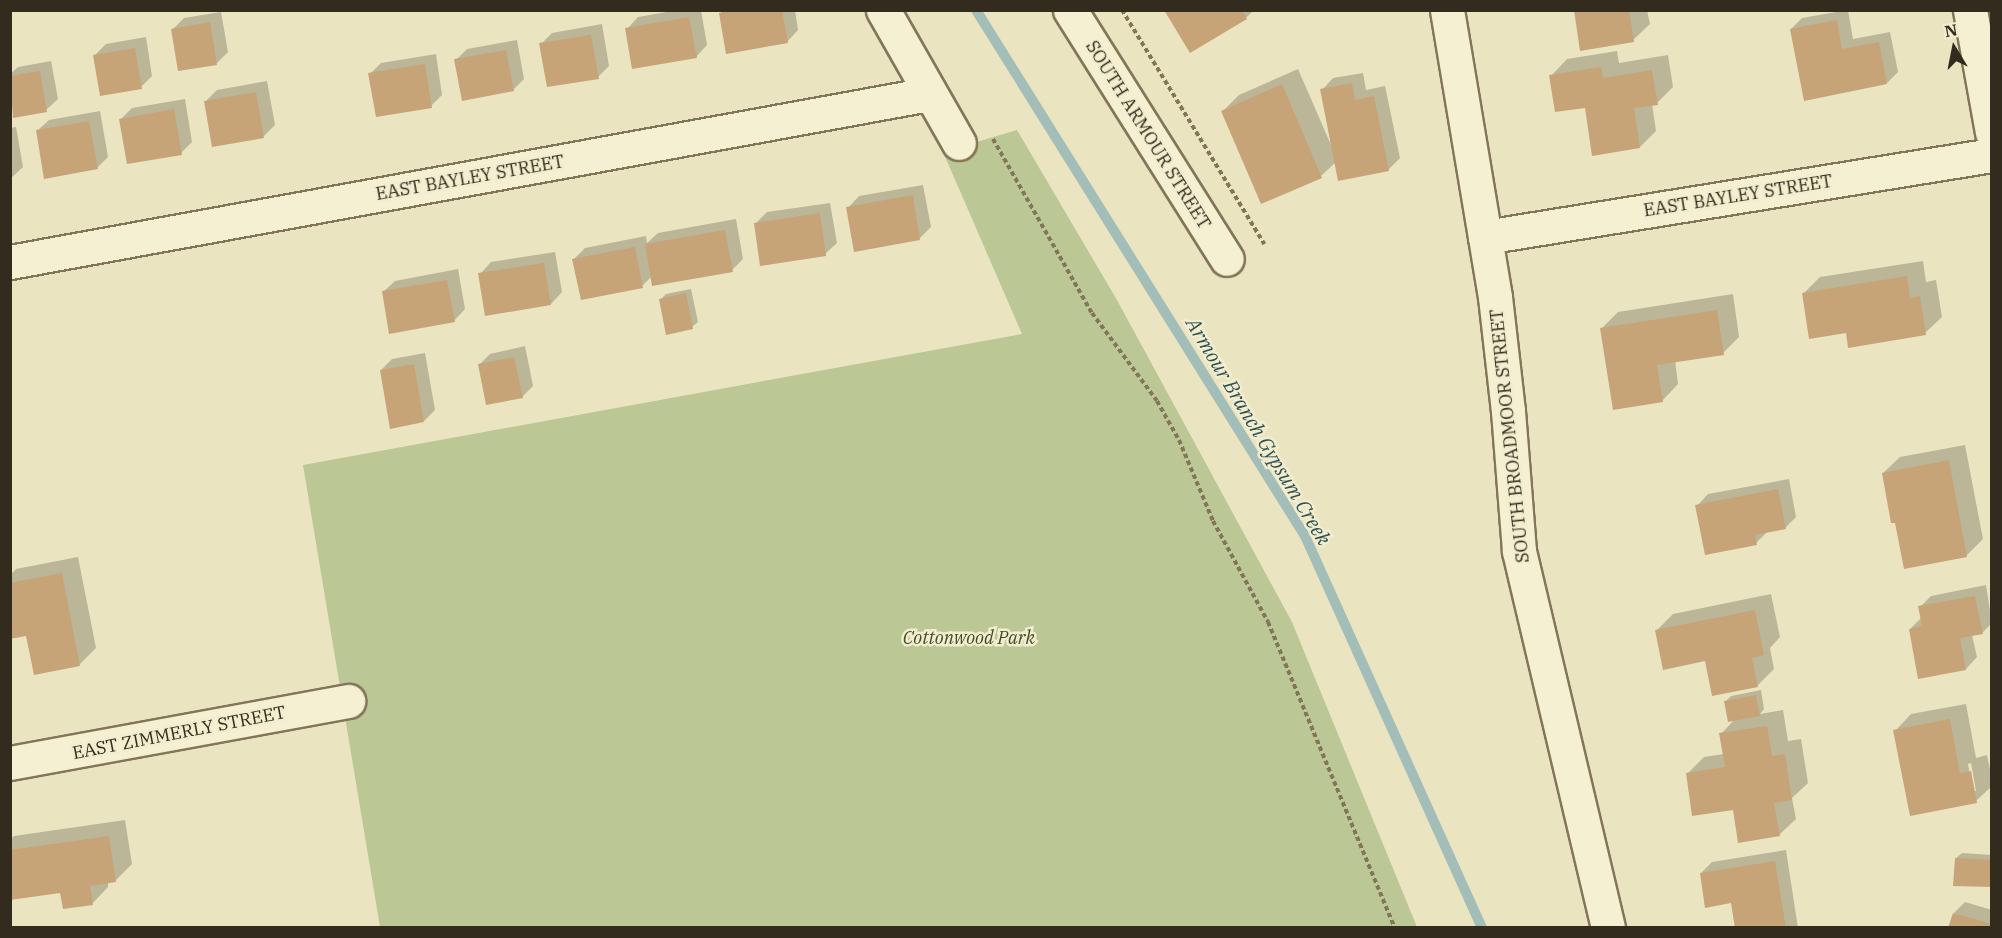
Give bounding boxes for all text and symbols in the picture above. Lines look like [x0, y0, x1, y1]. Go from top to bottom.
north arrow [1924, 18, 1984, 78]
text: N [1943, 19, 1959, 41]
street label: SOUTH ARMOUR STREET [1081, 37, 1215, 233]
street label: EAST BAYLEY STREET [374, 151, 566, 205]
street label: EAST BAYLEY STREET [1642, 170, 1834, 222]
street label: SOUTH BROADMOOR STREET [1486, 308, 1534, 564]
water label: Armour Branch Gypsum Creek [1181, 313, 1337, 549]
park label: Cottonwood Park [903, 627, 1035, 649]
street label: EAST ZIMMERLY STREET [71, 702, 287, 764]

